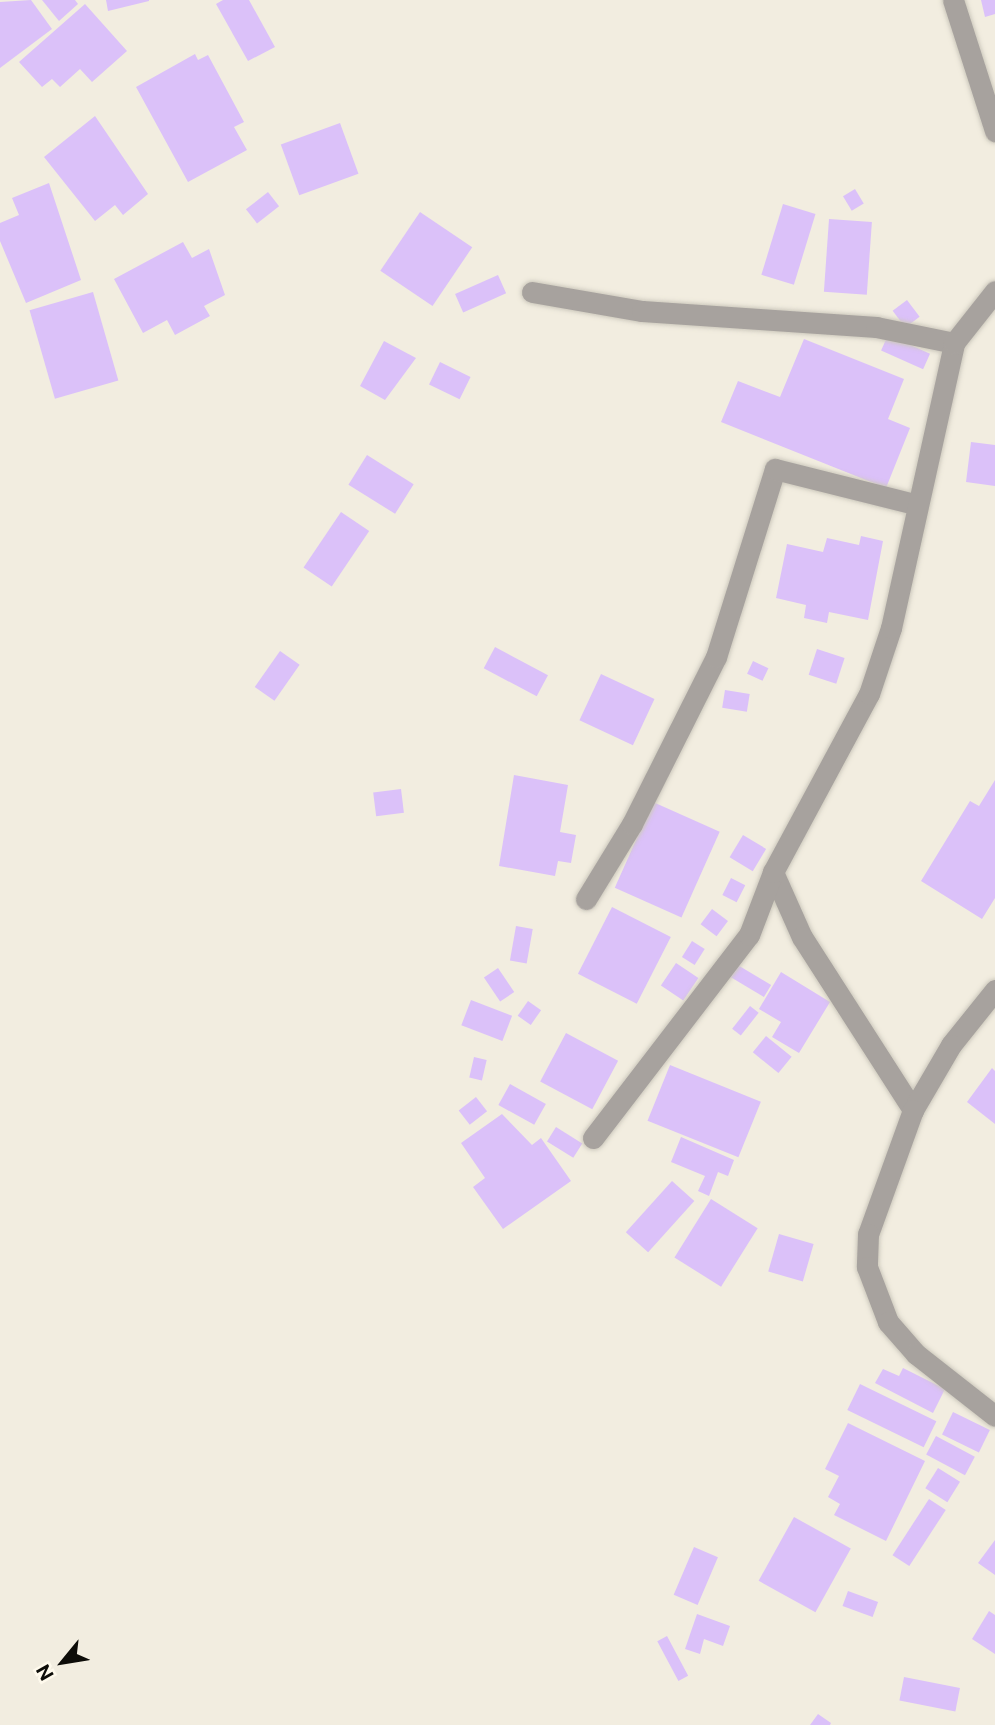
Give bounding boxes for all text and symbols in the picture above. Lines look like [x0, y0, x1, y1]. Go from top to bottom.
north arrow [28, 1627, 98, 1697]
text: N [32, 1661, 58, 1684]

